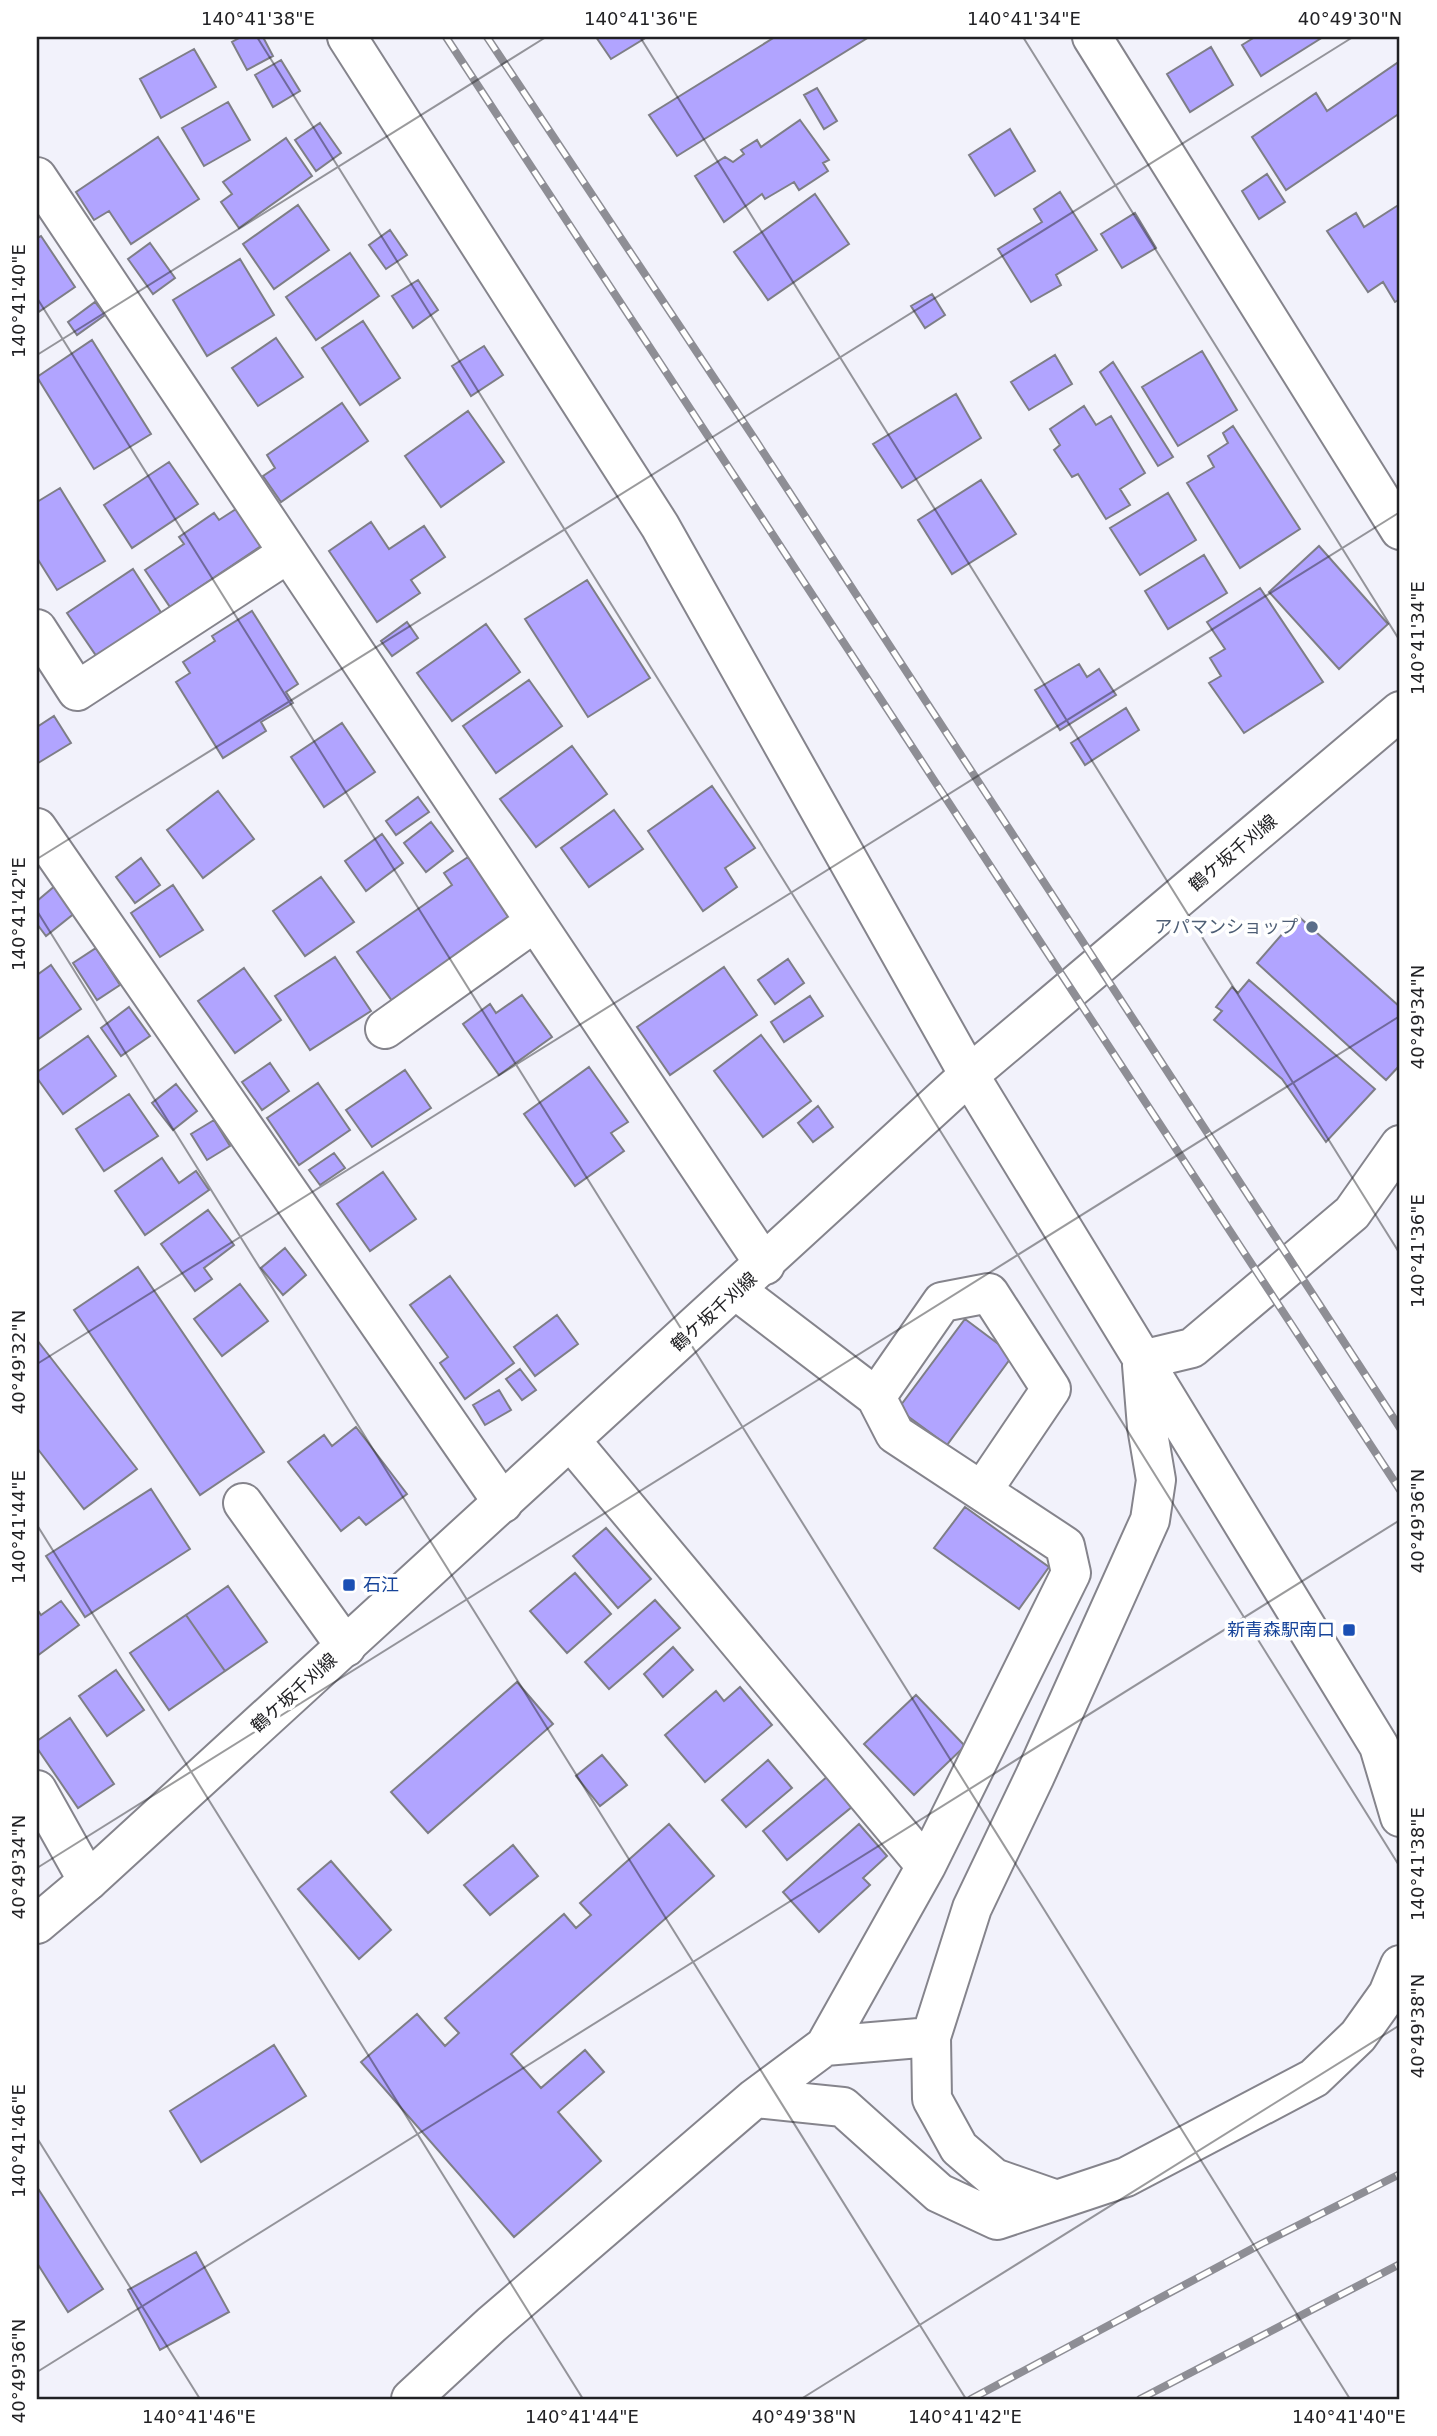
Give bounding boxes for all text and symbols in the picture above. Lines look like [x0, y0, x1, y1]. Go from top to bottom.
text: 140°41'38"E [201, 8, 315, 29]
text: 140°41'36"E [584, 8, 698, 29]
text: 140°41'34"E [967, 8, 1081, 29]
text: 40°49'30"N [1298, 8, 1402, 29]
text: 140°41'40"E [8, 244, 29, 358]
text: 140°41'34"E [1407, 581, 1428, 695]
street label: 鶴ケ坂千刈線 [1185, 810, 1281, 895]
text: 140°41'42"E [8, 857, 29, 971]
place label: アパマンショップ [1154, 916, 1298, 937]
marker: アパマンショップ [1304, 919, 1320, 935]
text: 40°49'34"N [1407, 965, 1428, 1069]
text: 140°41'36"E [1407, 1194, 1428, 1308]
street label: 鶴ケ坂千刈線 [667, 1268, 761, 1356]
text: 40°49'32"N [8, 1310, 29, 1414]
text: 40°49'36"N [1407, 1469, 1428, 1573]
text: 140°41'44"E [8, 1470, 29, 1584]
place label: 石江 [363, 1574, 399, 1595]
marker: 石江 [341, 1577, 357, 1593]
place label: 新青森駅南口 [1227, 1619, 1335, 1640]
marker: 新青森駅南口 [1341, 1622, 1357, 1638]
street label: 鶴ケ坂千刈線 [247, 1649, 341, 1737]
text: 140°41'38"E [1407, 1807, 1428, 1921]
text: 40°49'34"N [8, 1815, 29, 1919]
text: 40°49'38"N [1407, 1974, 1428, 2078]
text: 140°41'46"E [8, 2084, 29, 2198]
text: 40°49'36"N [8, 2319, 29, 2423]
text: 140°41'46"E [142, 2406, 256, 2427]
text: 140°41'44"E [525, 2406, 639, 2427]
text: 40°49'38"N [752, 2406, 856, 2427]
text: 140°41'42"E [908, 2406, 1022, 2427]
text: 140°41'40"E [1292, 2406, 1406, 2427]

